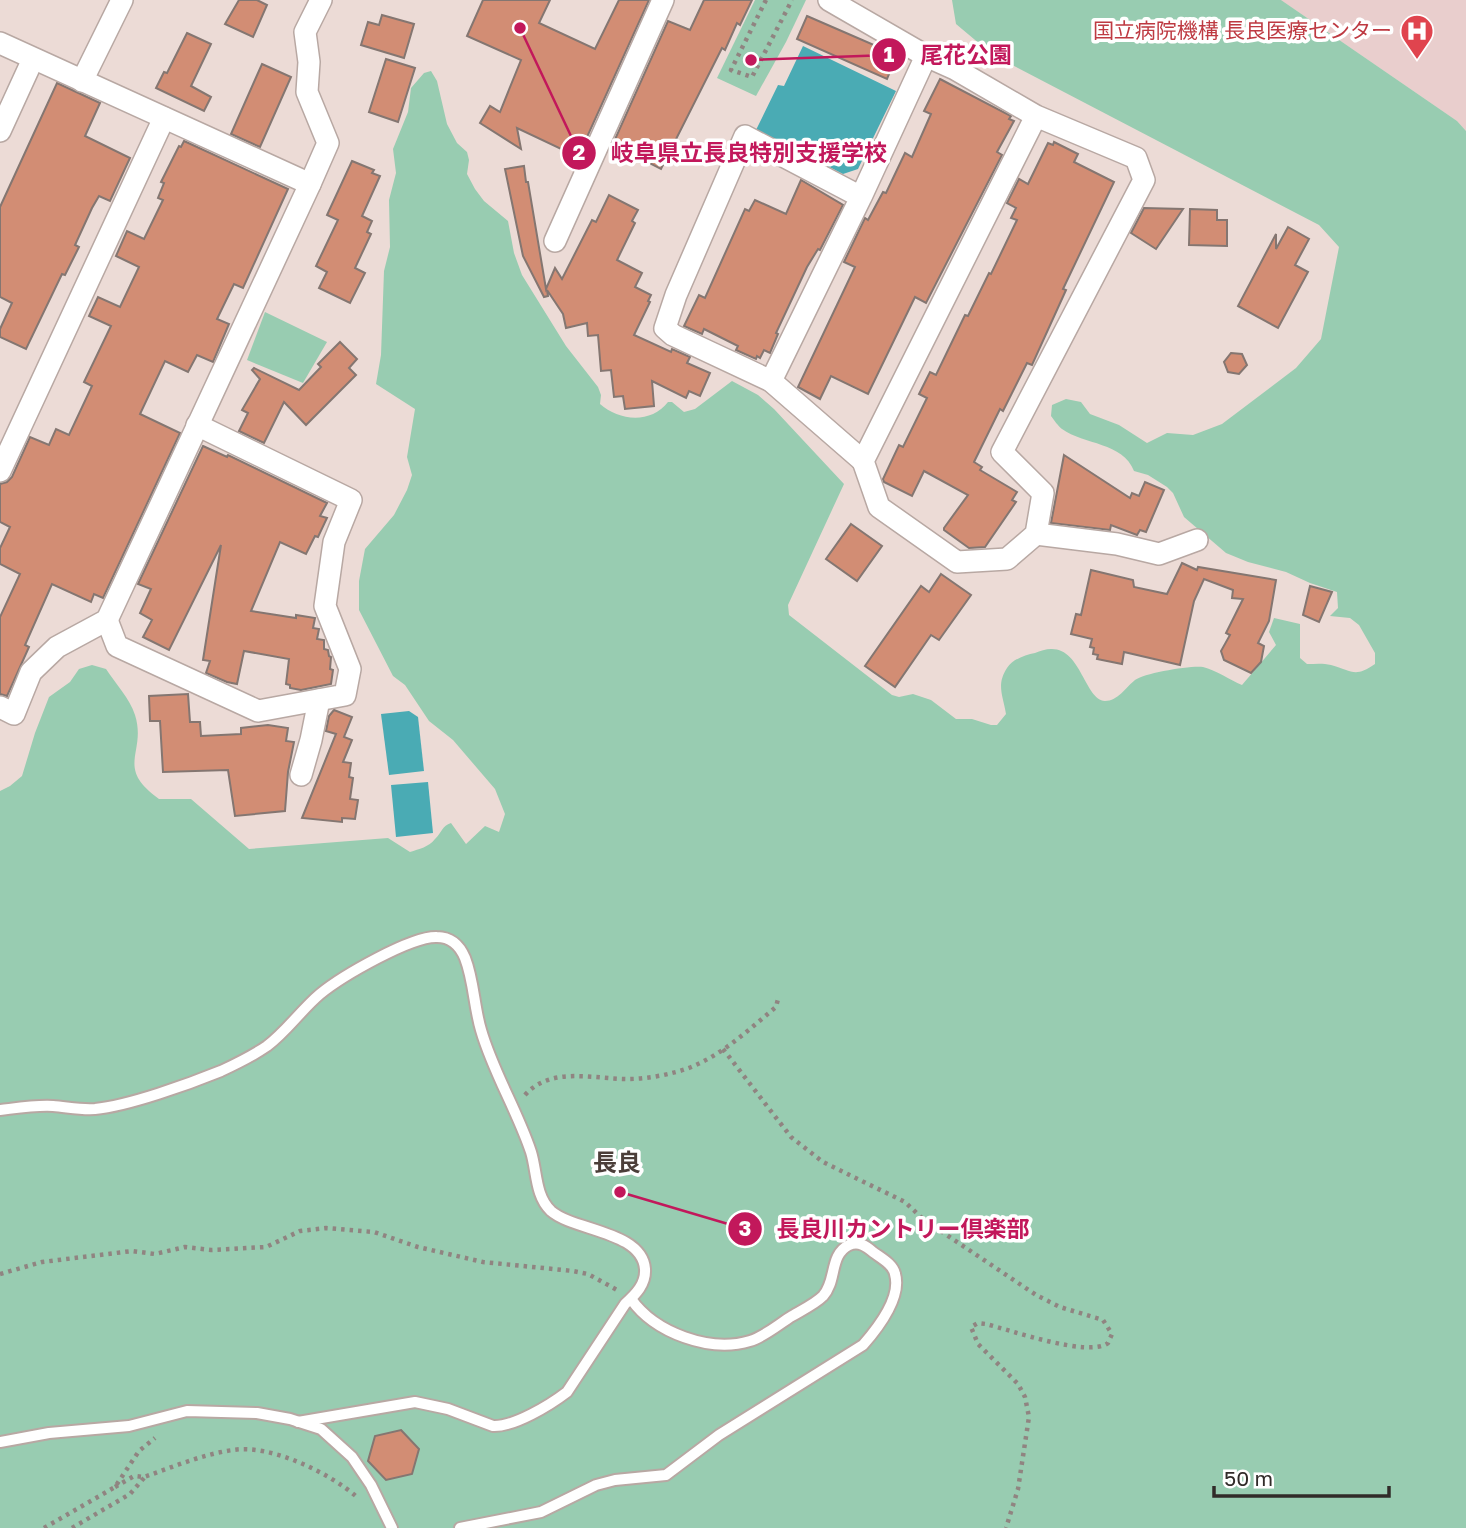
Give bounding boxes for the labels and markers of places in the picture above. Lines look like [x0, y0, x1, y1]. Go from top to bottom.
hospital icon: 国立病院機構 長良医療センター [1398, 12, 1436, 61]
place label: 国立病院機構 長良医療センター [1093, 17, 1392, 43]
callout: 尾花公園 [871, 33, 1026, 77]
callout: 岐阜県立長良特別支援学校 [562, 131, 901, 175]
callout: 長良川カントリー倶楽部 [727, 1207, 1043, 1251]

